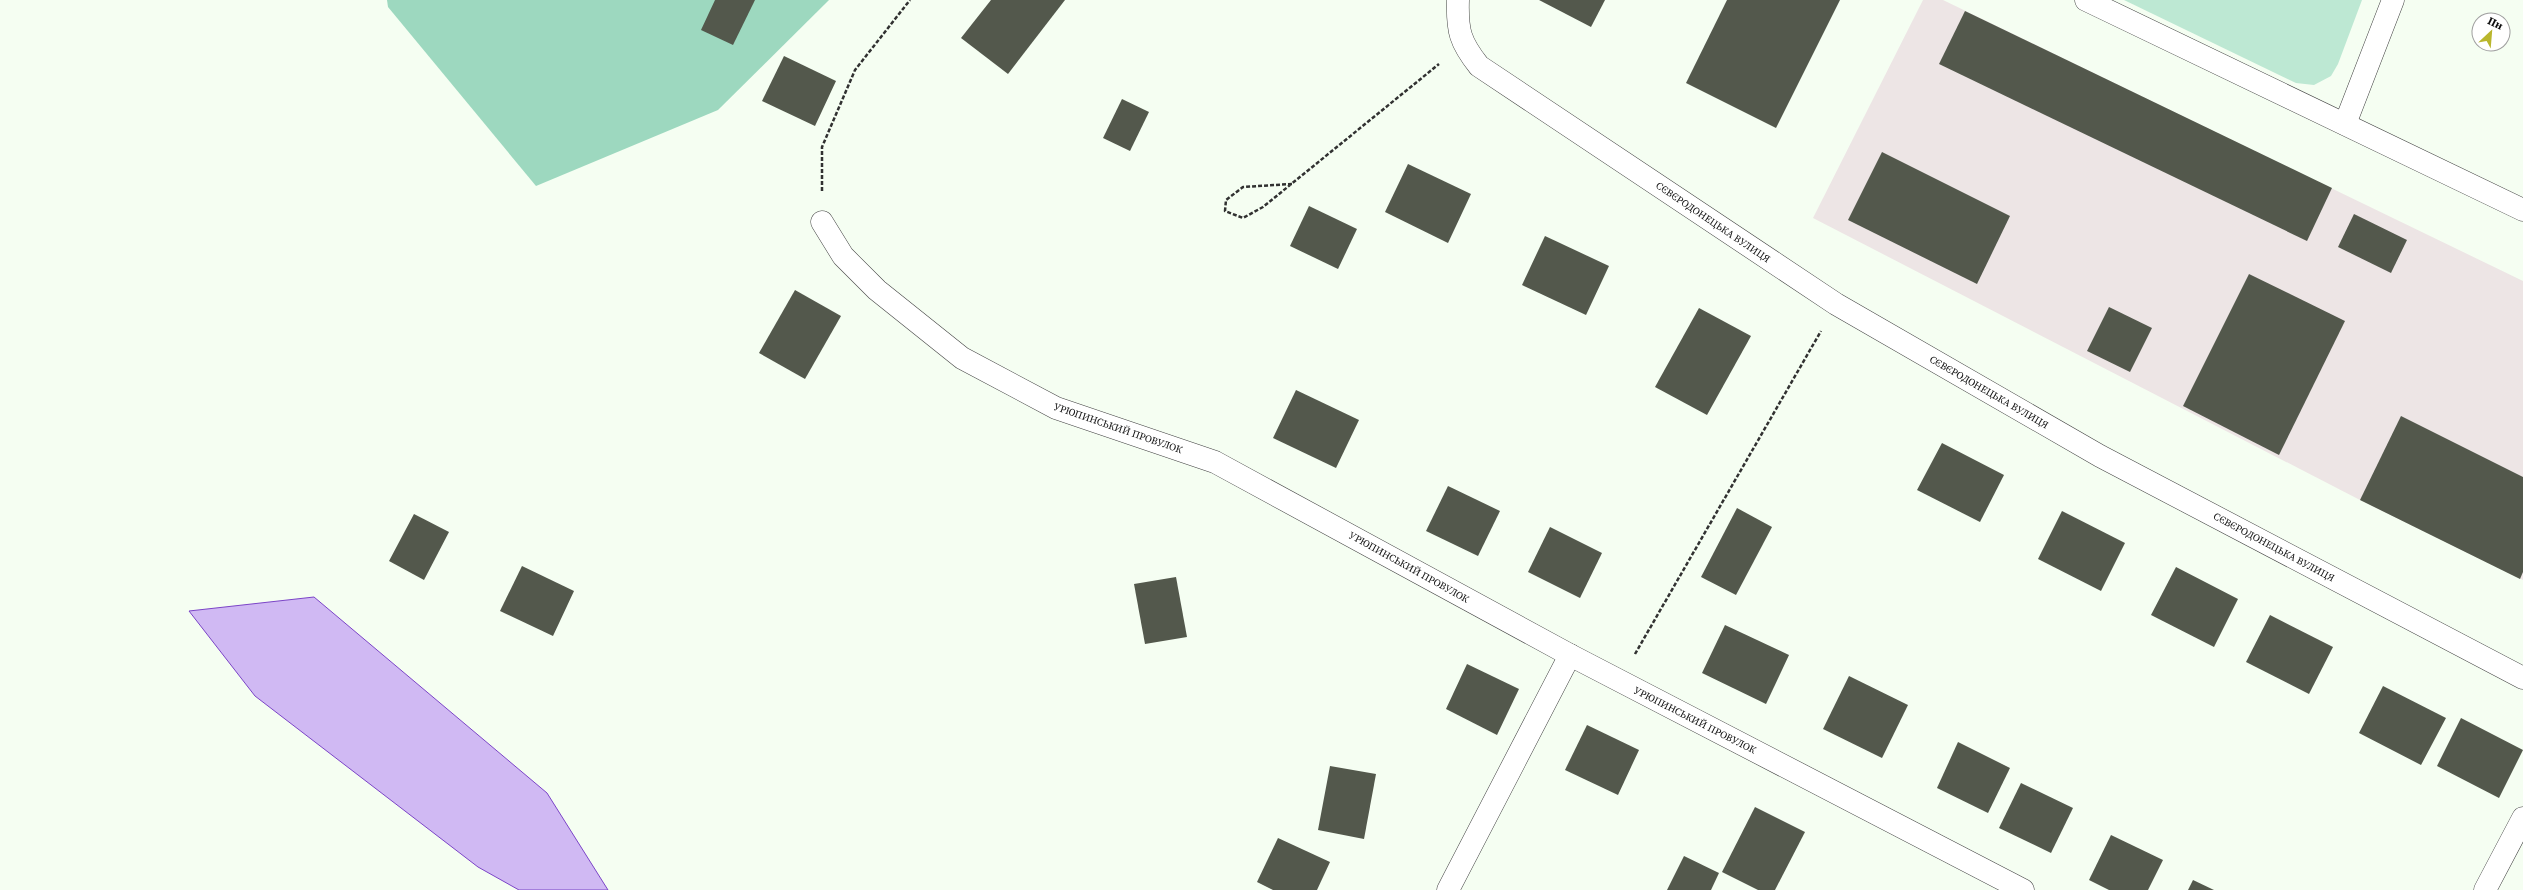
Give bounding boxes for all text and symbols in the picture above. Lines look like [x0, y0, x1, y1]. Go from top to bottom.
north arrow [2471, 12, 2511, 52]
text: Пн [2485, 13, 2505, 34]
street label: СЄВЄРОДОНЕЦЬКА ВУЛИЦЯ [1653, 179, 1773, 266]
street label: СЄВЄРОДОНЕЦЬКА ВУЛИЦЯ [1927, 353, 2051, 432]
street label: УРЮПИНСЬКИЙ ПРОВУЛОК [1052, 400, 1185, 456]
street label: СЄВЄРОДОНЕЦЬКА ВУЛИЦЯ [2211, 509, 2337, 585]
street label: УРЮПИНСЬКИЙ ПРОВУЛОК [1347, 529, 1472, 606]
street label: УРЮПИНСЬКИЙ ПРОВУЛОК [1632, 683, 1759, 757]

